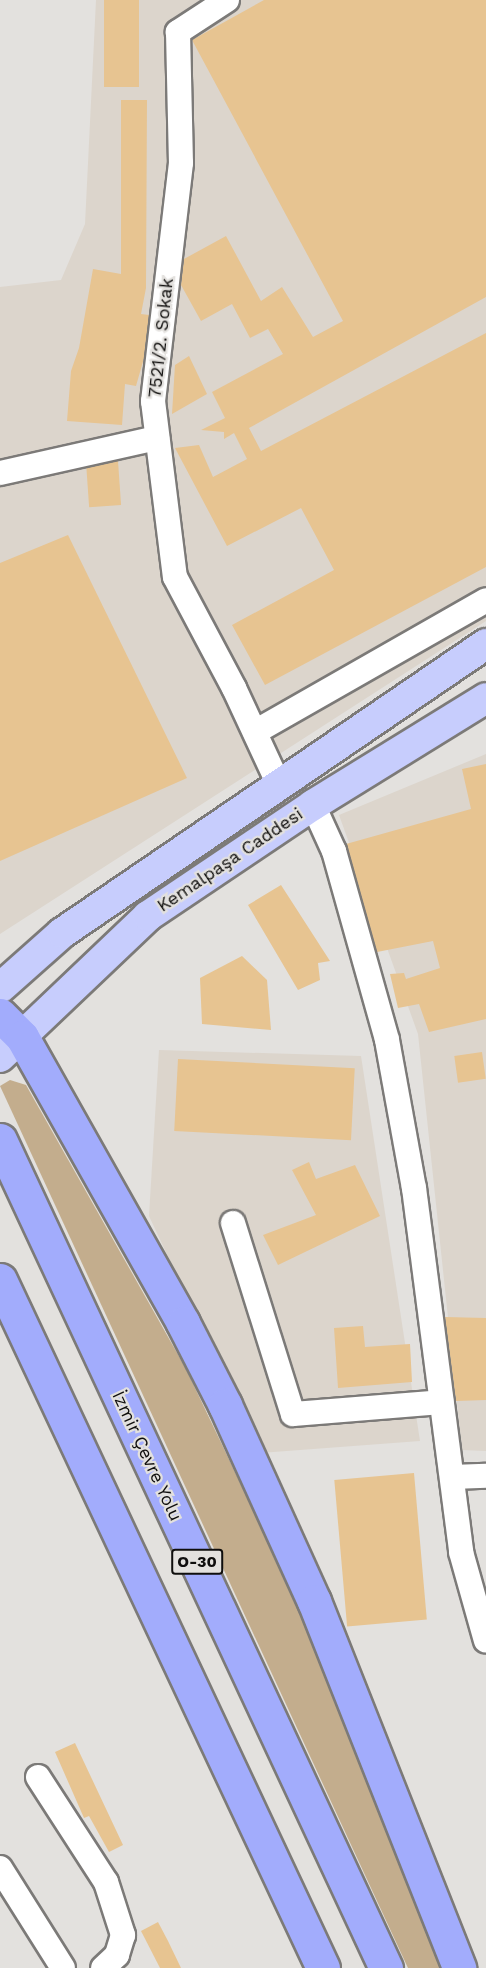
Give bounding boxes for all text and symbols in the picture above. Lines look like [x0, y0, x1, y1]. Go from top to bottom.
street label: 7521/2. Sokak [144, 277, 178, 399]
street label: Kemalpaşa Caddesi [153, 803, 307, 917]
street label: İzmir Çevre Yolu [107, 1387, 187, 1525]
road number: O-30 [170, 1549, 224, 1575]

